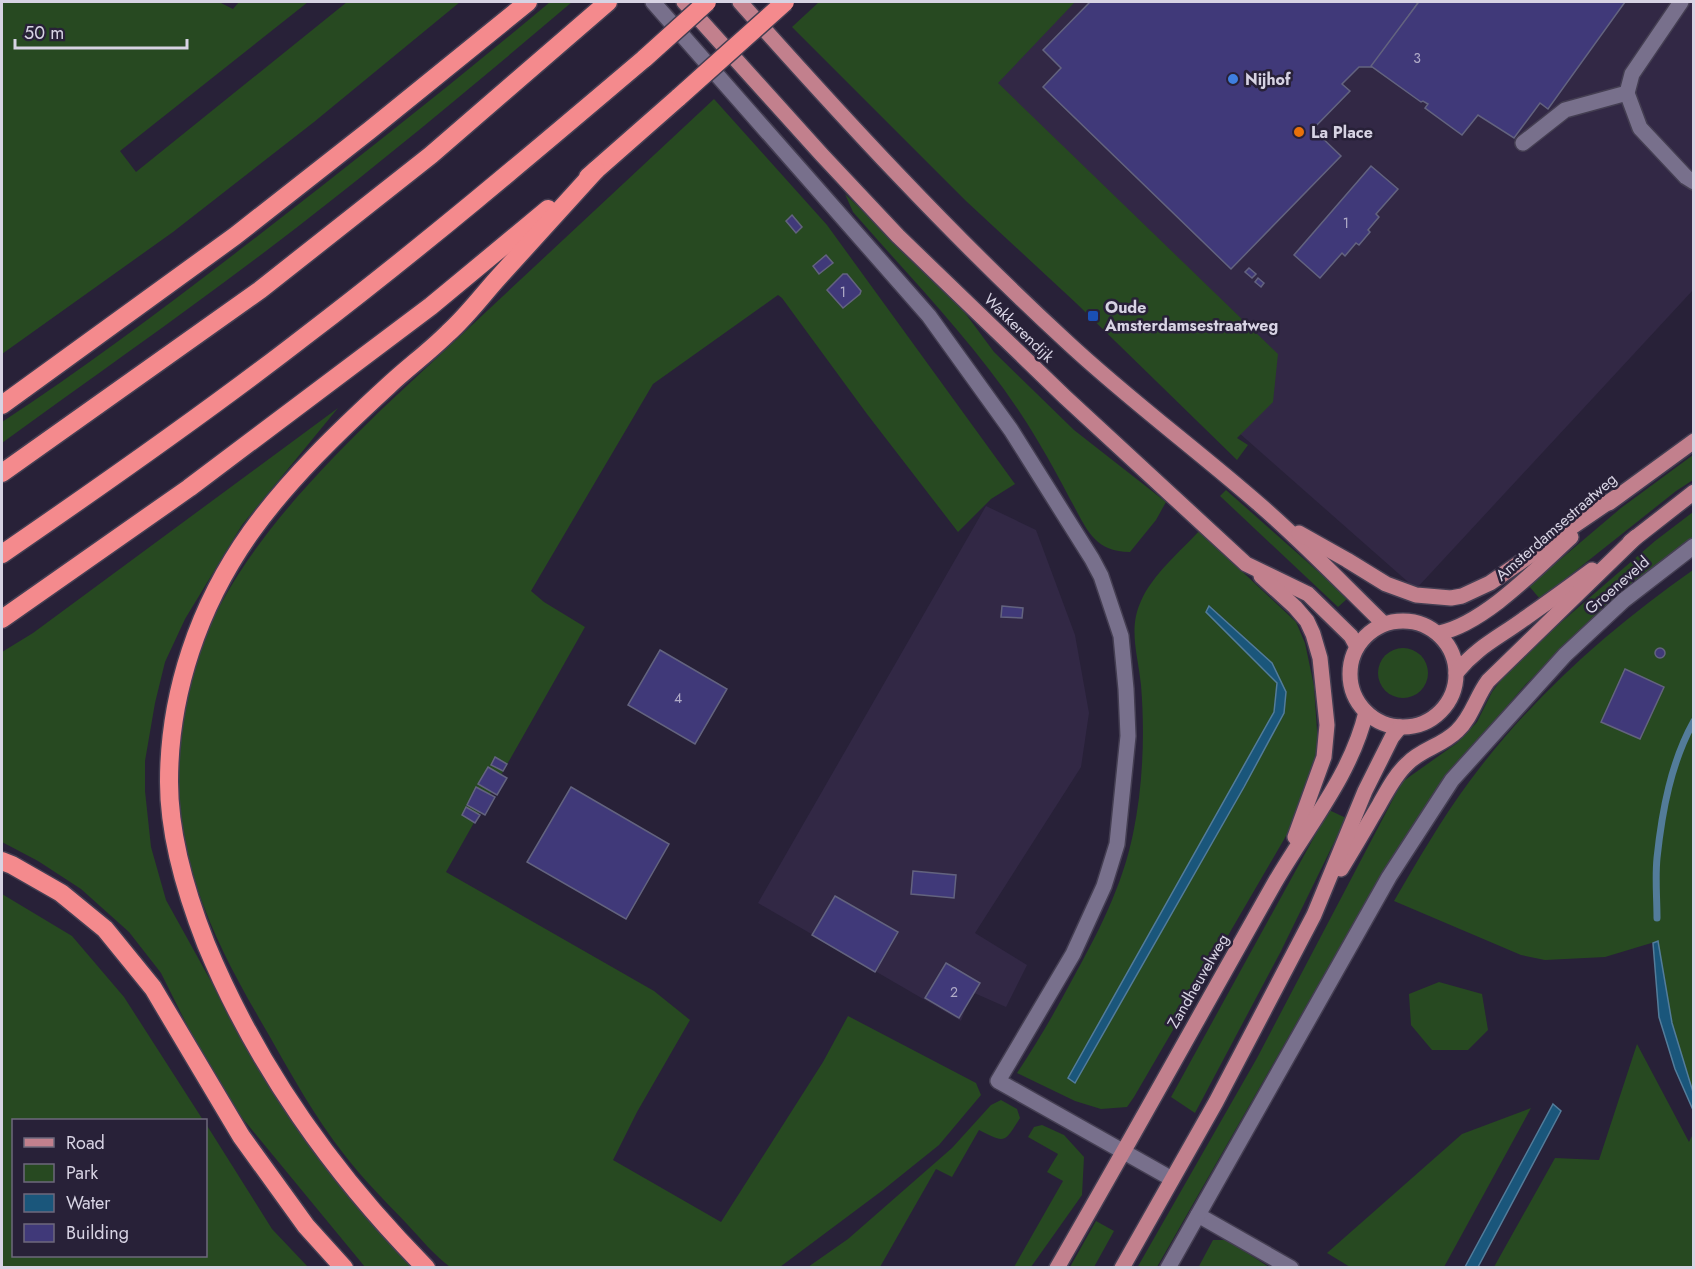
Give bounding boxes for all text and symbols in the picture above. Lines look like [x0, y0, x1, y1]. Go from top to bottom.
scale bar [15, 12, 188, 50]
text: 50 m [24, 20, 64, 46]
house number: 3 [1413, 48, 1421, 68]
place label: Nijhof [1245, 68, 1292, 91]
marker: Nijhof [1226, 72, 1240, 86]
place label: La Place [1311, 121, 1373, 144]
marker: La Place [1292, 125, 1306, 139]
house number: 1 [1343, 213, 1349, 233]
house number: 1 [840, 282, 846, 302]
street label: Wakkerendijk [979, 288, 1060, 368]
place label: Oude Amsterdamsestraatweg [1104, 296, 1278, 337]
marker: Oude Amsterdamsestraatweg [1086, 309, 1100, 323]
street label: Amsterdamsestraatweg [1490, 468, 1622, 586]
street label: Groeneveld [1580, 550, 1654, 620]
house number: 4 [674, 688, 682, 708]
street label: Zandheuvelweg [1162, 929, 1234, 1033]
house number: 2 [950, 982, 958, 1002]
legend [12, 1119, 207, 1257]
text: Road [66, 1130, 105, 1156]
text: Park [66, 1160, 98, 1186]
text: Water [66, 1190, 111, 1216]
text: Building [66, 1220, 129, 1246]

